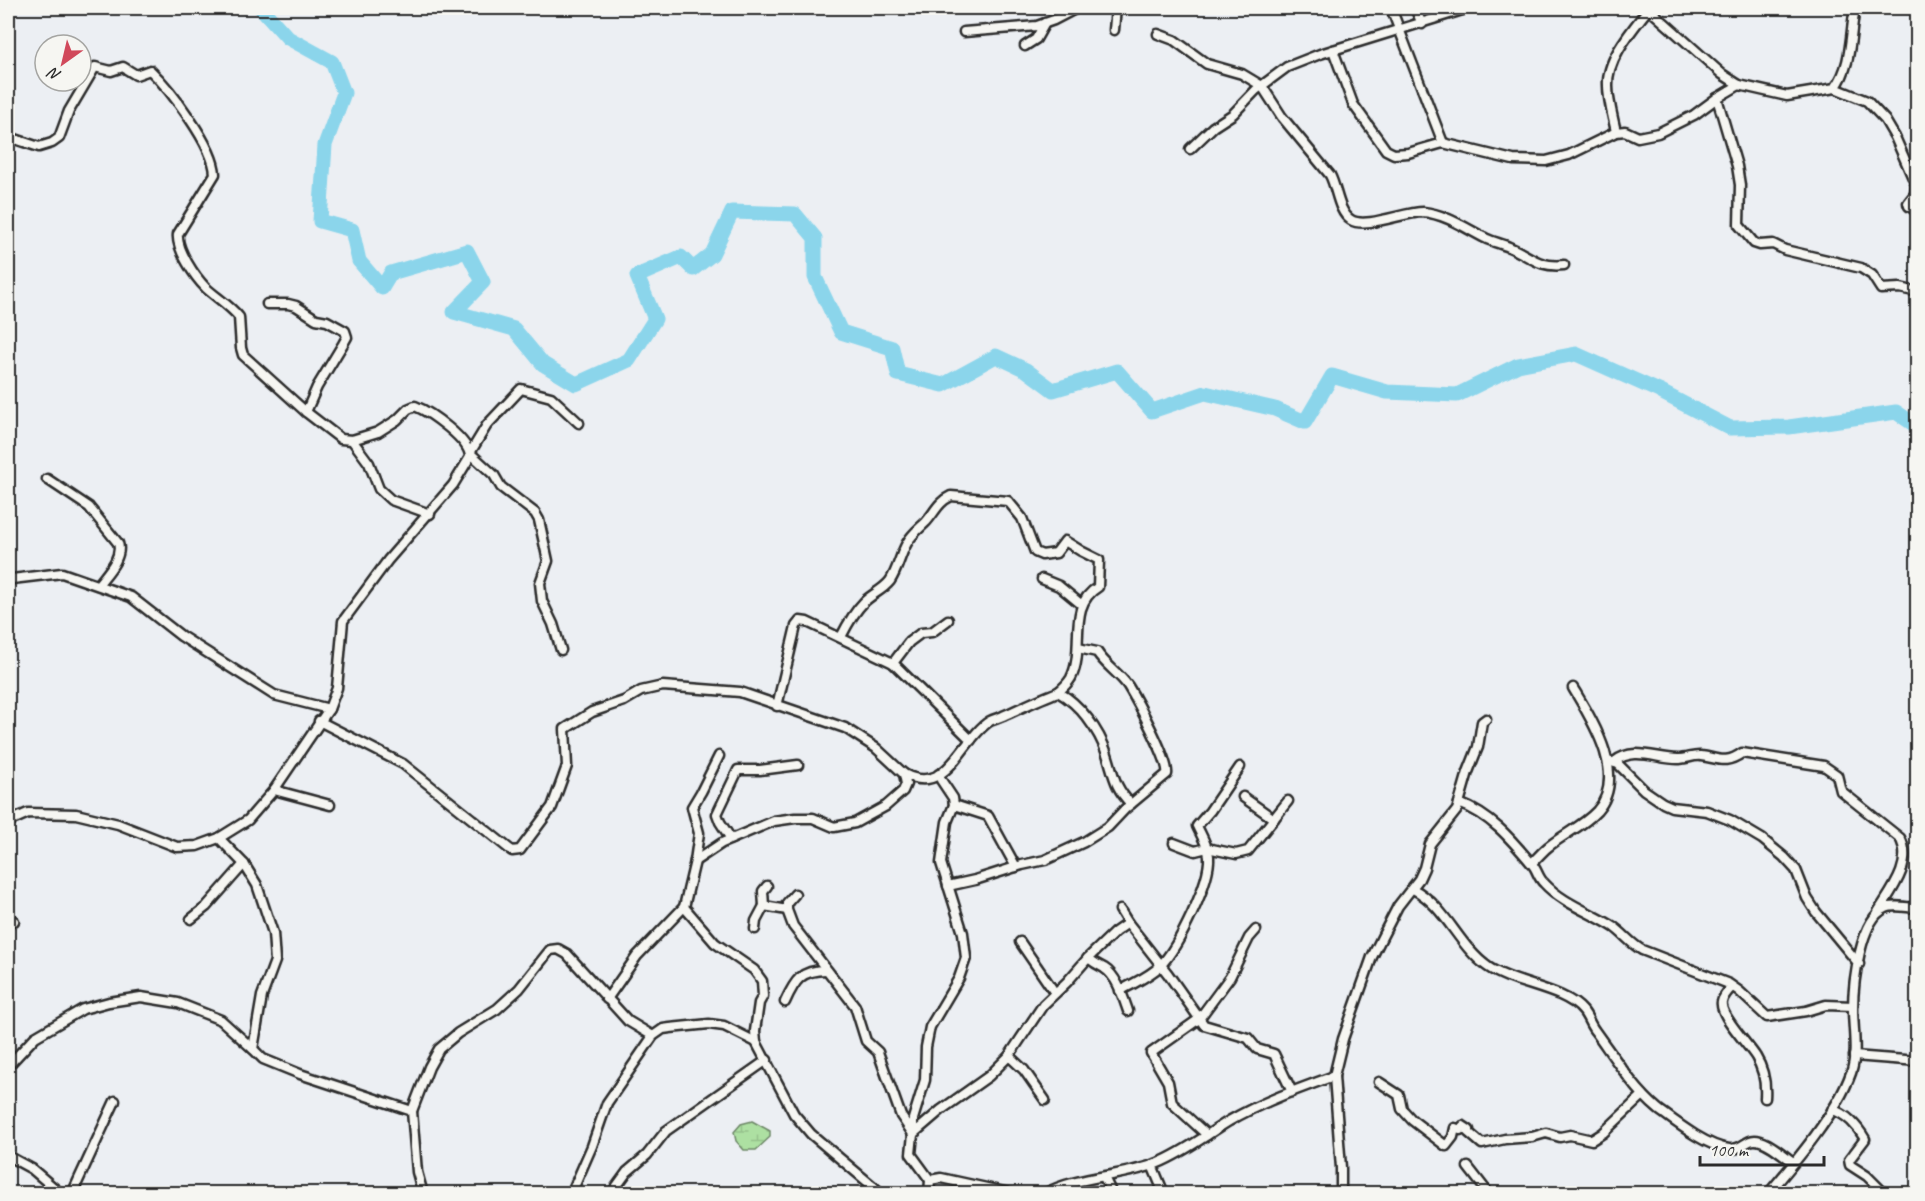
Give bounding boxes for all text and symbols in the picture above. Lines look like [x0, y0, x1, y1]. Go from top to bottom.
north arrow [33, 33, 93, 93]
text: N [43, 62, 65, 86]
scale bar [1700, 1129, 1824, 1167]
text: 100 m [1709, 1139, 1750, 1161]

